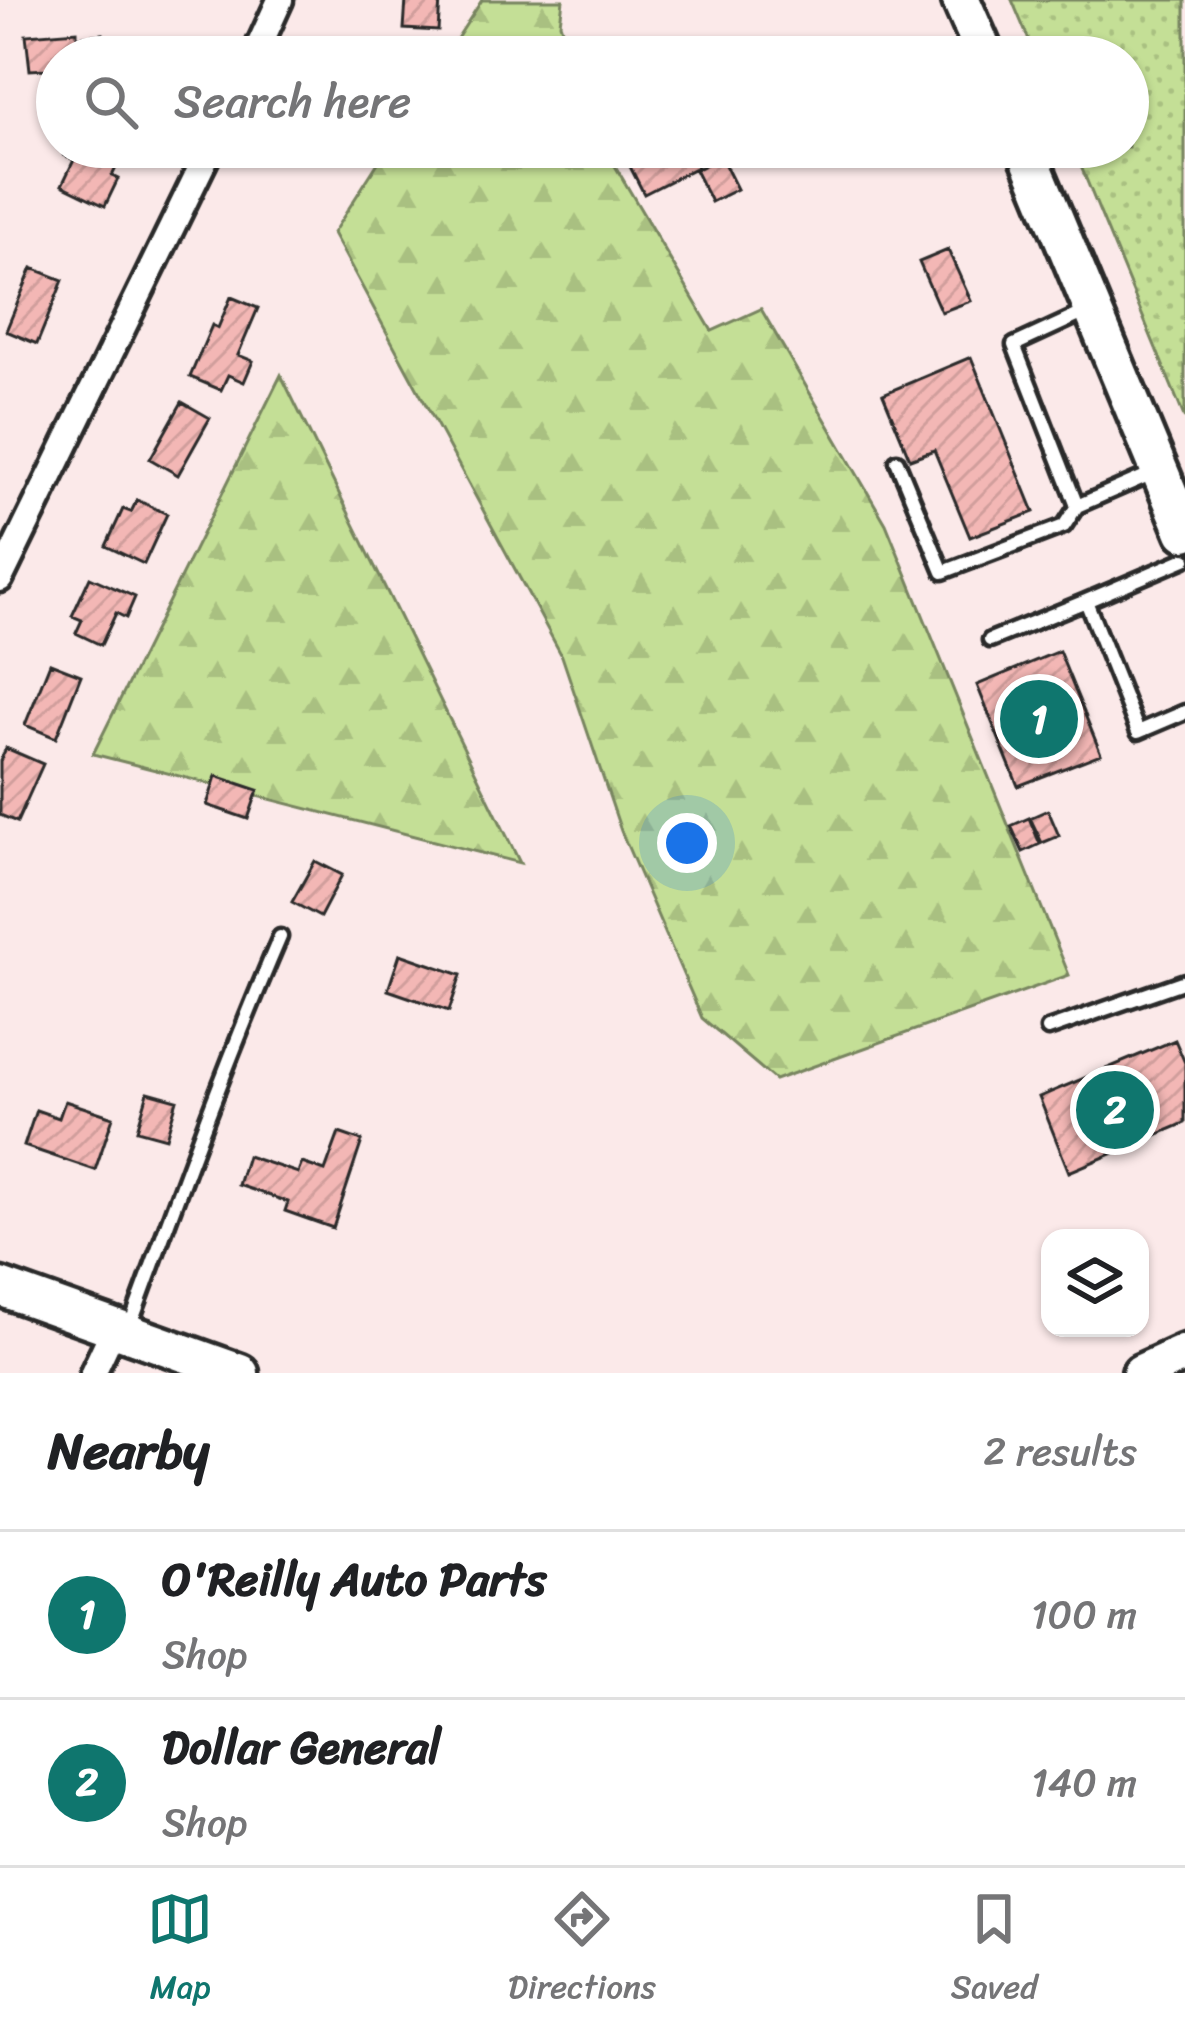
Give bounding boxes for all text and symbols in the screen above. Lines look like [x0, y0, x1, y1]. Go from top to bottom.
search box [36, 36, 1149, 168]
text: Search here [174, 62, 411, 142]
icon: search [78, 69, 144, 135]
pin: 1 [1000, 674, 1078, 764]
your location [657, 813, 717, 873]
pin: 2 [1076, 1065, 1154, 1155]
map controls [1041, 1229, 1149, 1337]
button: layers [1041, 1229, 1149, 1337]
text: Nearby [48, 1406, 209, 1496]
text: 2 results [983, 1417, 1137, 1486]
text: O'Reilly Auto Parts [162, 1540, 546, 1620]
text: 1 [79, 1580, 95, 1649]
text: 100 m [1031, 1580, 1137, 1649]
text: Shop [162, 1620, 247, 1689]
text: Dollar General [162, 1708, 441, 1788]
text: 2 [76, 1748, 98, 1817]
text: 140 m [1031, 1748, 1137, 1817]
text: Shop [162, 1788, 247, 1857]
tab: Map [147, 1886, 213, 2016]
tab: Directions [508, 1886, 656, 2016]
tab: Saved [951, 1886, 1038, 2016]

